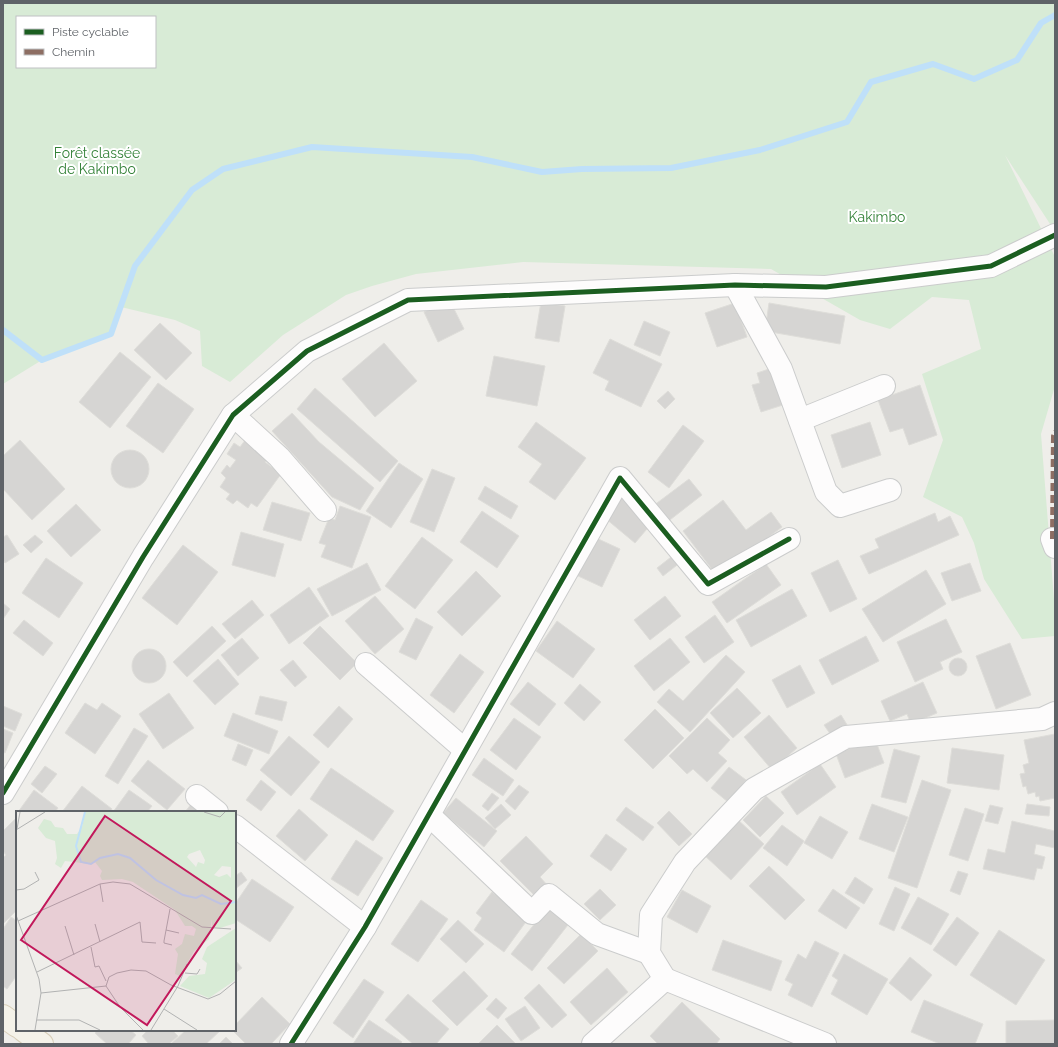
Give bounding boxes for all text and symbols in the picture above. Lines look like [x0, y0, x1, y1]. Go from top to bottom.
legend [16, 16, 156, 68]
text: Piste cyclable [52, 25, 129, 39]
text: Chemin [52, 45, 95, 59]
park label: Forêt classée de Kakimbo [54, 145, 140, 177]
park label: Kakimbo [849, 209, 905, 225]
inset map [16, 811, 236, 1031]

